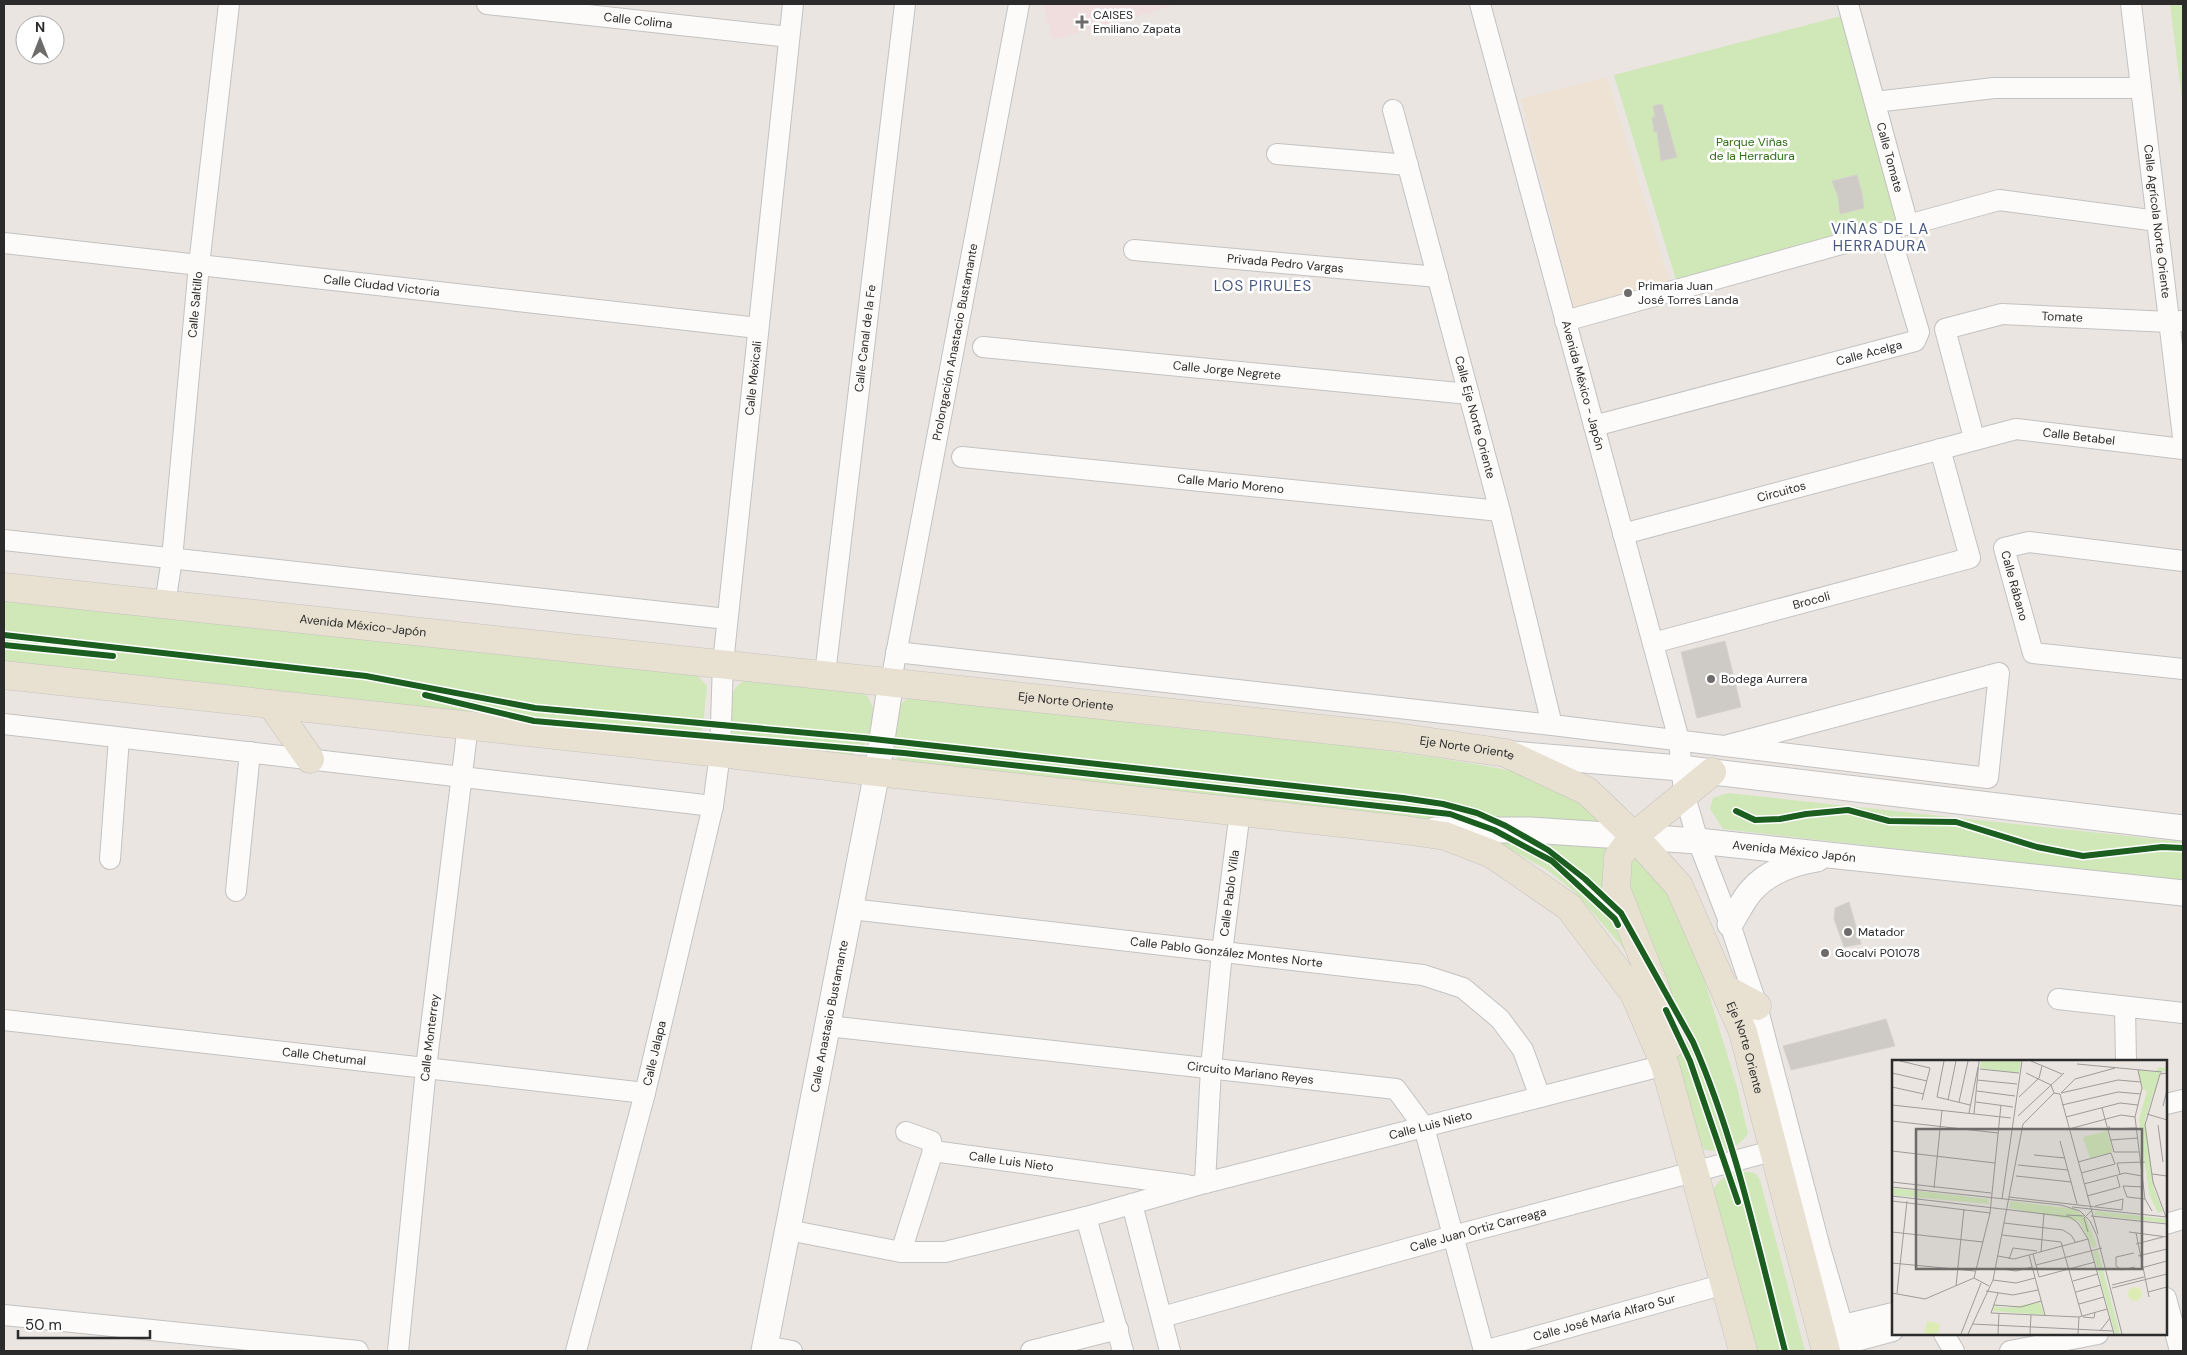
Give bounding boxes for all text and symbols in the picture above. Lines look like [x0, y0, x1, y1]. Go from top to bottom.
place label: CAISES Emiliano Zapata [1093, 7, 1181, 37]
street label: Calle Colima [603, 9, 673, 32]
north arrow [15, 15, 65, 65]
marker: CAISES Emiliano Zapata [1075, 15, 1089, 29]
text: N [35, 18, 45, 36]
street label: Calle Tomate [1873, 121, 1907, 194]
park label: Parque Viñas de la Herradura [1709, 134, 1795, 164]
street label: Calle Agrícola Norte Oriente [2140, 144, 2174, 299]
district label: VIÑAS DE LA HERRADURA [1831, 219, 1929, 256]
street label: Prolongación Anastacio Bustamante [929, 242, 982, 442]
street label: Privada Pedro Vargas [1226, 250, 1344, 277]
street label: Calle Saltillo [184, 271, 206, 339]
street label: Calle Ciudad Victoria [323, 271, 441, 300]
district label: LOS PIRULES [1214, 276, 1312, 296]
place label: Primaria Juan José Torres Landa [1638, 278, 1738, 308]
street label: Calle Canal de la Fe [851, 284, 879, 393]
marker: Primaria Juan José Torres Landa [1622, 287, 1634, 299]
street label: Tomate [2041, 308, 2083, 326]
street label: Avenida México - Japón [1558, 319, 1608, 452]
street label: Calle Acelga [1834, 337, 1904, 369]
street label: Calle Mexicali [741, 340, 765, 416]
street label: Calle Eje Norte Oriente [1451, 354, 1499, 481]
street label: Calle Jorge Negrete [1172, 357, 1282, 384]
street label: Calle Betabel [2042, 424, 2116, 449]
street label: Calle Mario Moreno [1177, 471, 1285, 497]
street label: Circuitos [1755, 477, 1808, 506]
street label: Calle Rábano [1997, 549, 2032, 623]
street label: Brocoli [1791, 588, 1832, 613]
street label: Avenida México-Japón [299, 611, 427, 640]
place label: Bodega Aurrera [1721, 671, 1807, 687]
marker: Bodega Aurrera [1705, 673, 1717, 685]
street label: Eje Norte Oriente [1017, 688, 1115, 714]
street label: Eje Norte Oriente [1419, 732, 1517, 764]
street label: Avenida México Japón [1732, 837, 1857, 866]
street label: Calle Pablo Villa [1216, 849, 1243, 937]
place label: Matador [1858, 924, 1905, 940]
marker: Matador [1842, 926, 1854, 938]
street label: Calle Pablo González Montes Norte [1129, 933, 1324, 971]
street label: Calle Anastasio Bustamante [807, 939, 852, 1094]
place label: Gocalvi P01078 [1835, 945, 1920, 961]
marker: Gocalvi P01078 [1819, 947, 1831, 959]
street label: Calle Monterrey [417, 993, 443, 1082]
street label: Eje Norte Oriente [1723, 999, 1767, 1096]
street label: Calle Jalapa [639, 1019, 670, 1087]
street label: Calle Chetumal [281, 1044, 367, 1069]
street label: Circuito Mariano Reyes [1186, 1058, 1315, 1088]
inset map [1892, 1060, 2167, 1335]
street label: Calle Luis Nieto [1387, 1107, 1474, 1144]
street label: Calle Luis Nieto [968, 1148, 1055, 1175]
street label: Calle Juan Ortiz Carreaga [1408, 1203, 1548, 1256]
street label: Calle José María Alfaro Sur [1531, 1290, 1678, 1345]
scale bar [18, 1308, 150, 1340]
text: 50 m [25, 1315, 62, 1335]

